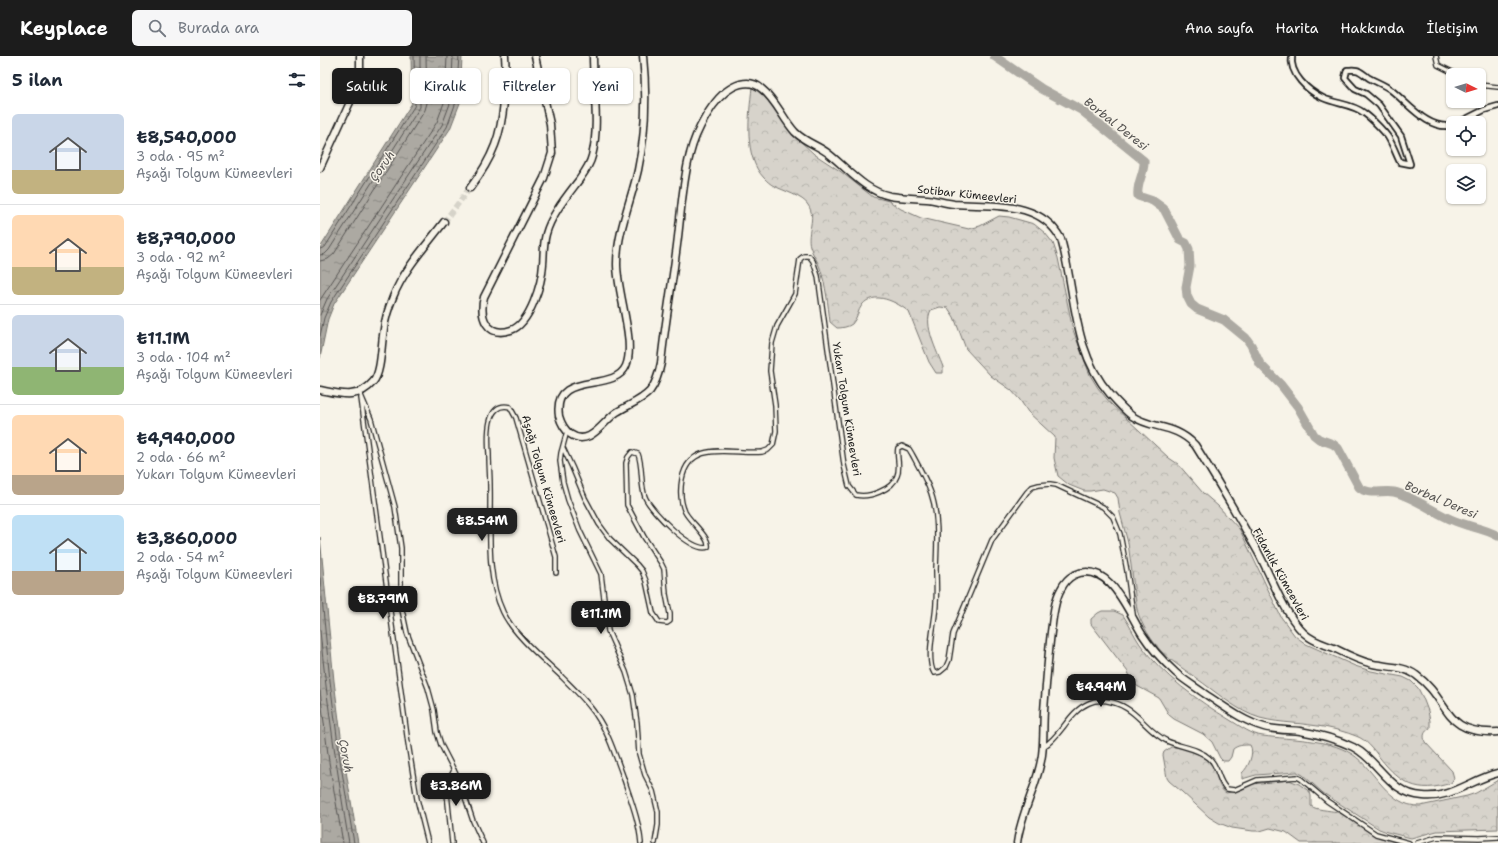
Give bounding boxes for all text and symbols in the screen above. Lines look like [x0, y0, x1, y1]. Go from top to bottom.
search box [132, 10, 412, 46]
text: Keyplace [20, 16, 108, 41]
icon: search [146, 17, 168, 39]
text: Burada ara [178, 18, 259, 38]
text: Ana sayfa [1185, 19, 1253, 37]
text: Harita [1275, 19, 1318, 37]
text: Hakkında [1340, 19, 1404, 37]
text: İletişim [1426, 19, 1478, 37]
chip: Satılık [332, 68, 402, 104]
chip: Kiralık [410, 68, 481, 104]
chip: Filtreler [489, 68, 570, 104]
chip: Yeni [578, 68, 633, 104]
north arrow [1446, 68, 1486, 108]
map controls [1446, 68, 1486, 204]
text: 5 ilan [12, 69, 62, 91]
icon: filters [286, 69, 308, 91]
water label: Borbal Deresi [1080, 94, 1152, 155]
button: locate [1446, 116, 1486, 156]
text: ₺8,540,000 [136, 126, 237, 148]
icon: home [44, 130, 92, 178]
water label: Çoruh [366, 147, 398, 185]
text: 3 oda · 95 m² [136, 148, 225, 165]
button: layers [1446, 164, 1486, 204]
text: Aşağı Tolgum Kümeevleri [136, 165, 293, 182]
street label: Sotibar Kümeevleri [916, 182, 1017, 207]
text: ₺8,790,000 [136, 227, 236, 249]
icon: home [44, 231, 92, 279]
text: 3 oda · 92 m² [136, 249, 225, 266]
text: Aşağı Tolgum Kümeevleri [136, 266, 293, 283]
text: ₺11.1M [136, 327, 190, 349]
icon: home [44, 331, 92, 379]
street label: Yukarı Tolgum Kümeevleri [828, 341, 865, 477]
text: 3 oda · 104 m² [136, 349, 231, 366]
text: Aşağı Tolgum Kümeevleri [136, 366, 293, 383]
street label: Aşağı Tolgum Kümeevleri [518, 413, 569, 545]
text: ₺4,940,000 [136, 427, 235, 449]
icon: home [44, 431, 92, 479]
text: 2 oda · 66 m² [136, 449, 226, 466]
text: Yukarı Tolgum Kümeevleri [136, 466, 296, 483]
water label: Borbal Deresi [1402, 477, 1480, 523]
pin: ₺8.54M [449, 508, 515, 542]
text: ₺8.54M [456, 512, 508, 529]
street label: Fidanlık Kümeevleri [1249, 525, 1312, 623]
text: ₺3,860,000 [136, 527, 238, 549]
icon: home [44, 531, 92, 579]
text: 2 oda · 54 m² [136, 549, 225, 566]
text: Aşağı Tolgum Kümeevleri [136, 566, 293, 583]
pin: ₺8.79M [350, 586, 416, 620]
text: ₺8.79M [357, 590, 409, 607]
pin: ₺11.1M [568, 601, 634, 635]
text: ₺11.1M [580, 605, 622, 622]
pin: ₺4.94M [1068, 674, 1134, 708]
text: ₺4.94M [1076, 678, 1126, 695]
water label: Çoruh [335, 738, 357, 774]
pin: ₺3.86M [423, 773, 489, 807]
text: ₺3.86M [430, 777, 482, 794]

